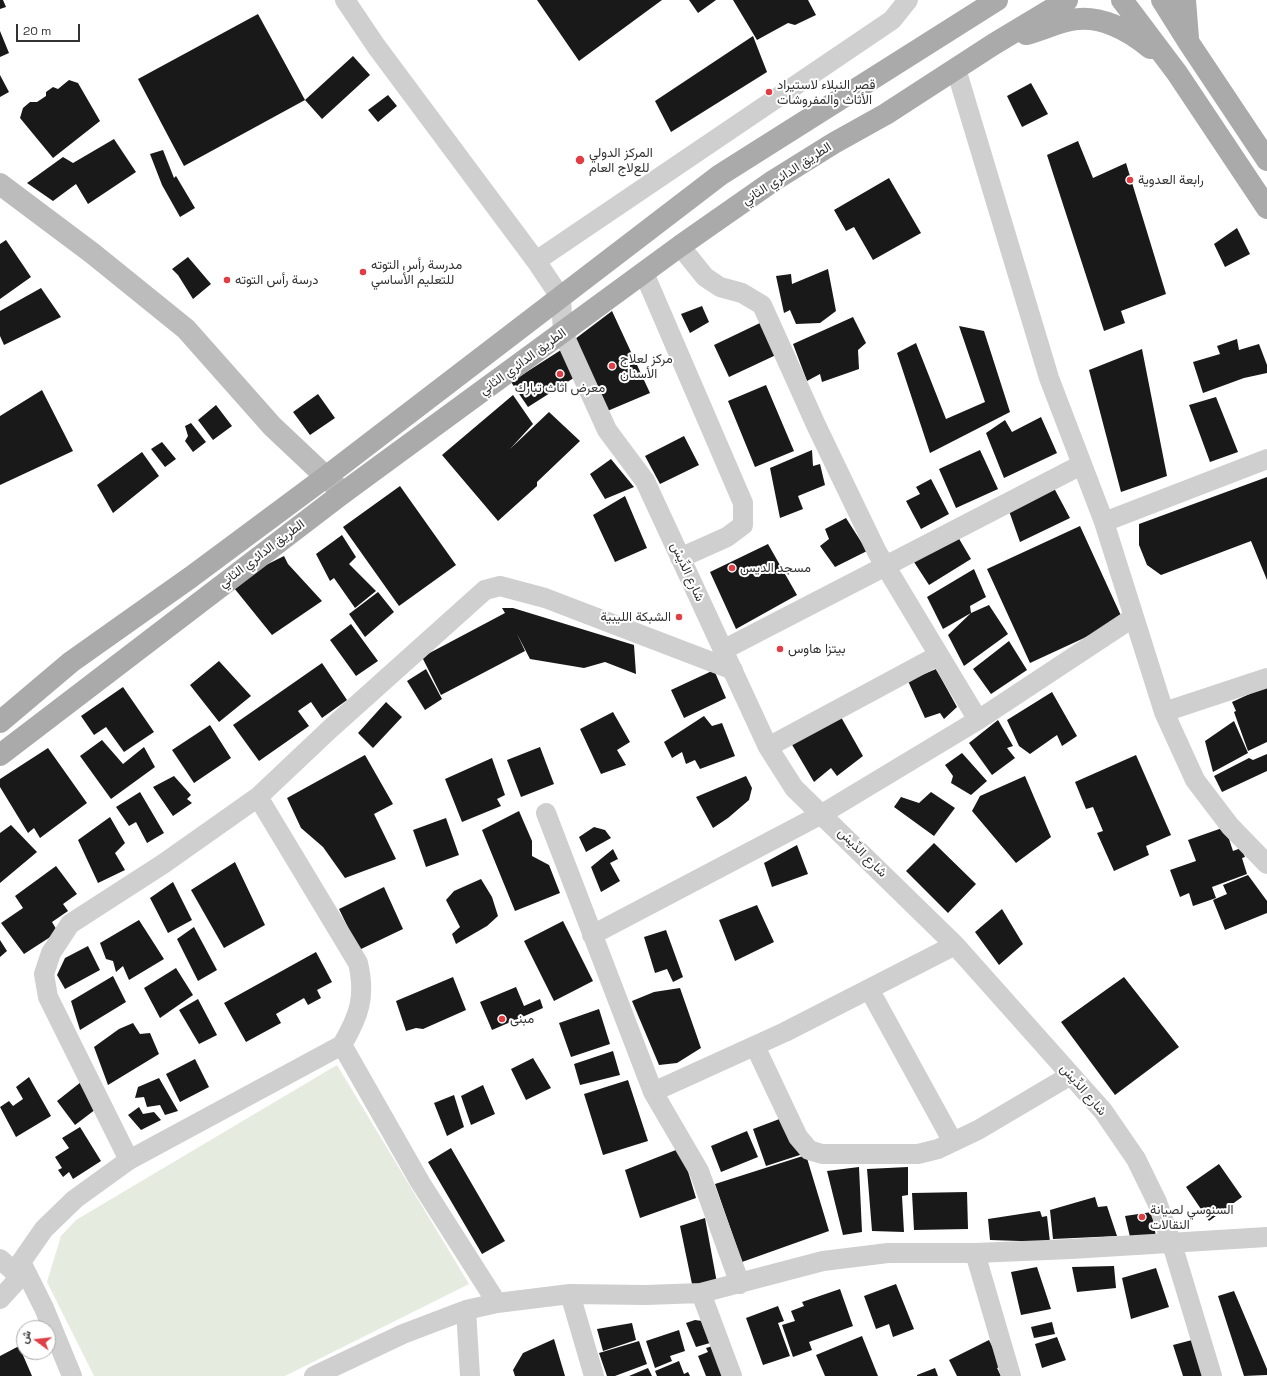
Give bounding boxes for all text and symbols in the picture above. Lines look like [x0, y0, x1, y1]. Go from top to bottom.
scale bar [18, 16, 82, 42]
text: 20 m [23, 23, 51, 39]
place label: قصر النبلاء ﻻستيراد اﻷثاث والمفروشات [777, 77, 875, 108]
marker: قصر النبلاء ﻻستيراد اﻷثاث والمفروشات [764, 87, 774, 97]
street label: الطريق الدائري الثاني [739, 139, 835, 209]
place label: المركز الدولي للعﻻج العام [589, 145, 653, 176]
marker: المركز الدولي للعﻻج العام [574, 154, 586, 166]
place label: رابعة العدوية [1138, 172, 1204, 188]
marker: رابعة العدوية [1125, 175, 1135, 185]
place label: مدرسة رأس التوته للتعليم الأساسي [371, 257, 462, 288]
marker: مدرسة رأس التوته للتعليم الأساسي [358, 267, 368, 277]
place label: درسة رأس التوته [235, 272, 319, 288]
marker: درسة رأس التوته [222, 275, 232, 285]
street label: الطريق الدائري الثاني [477, 325, 569, 399]
place label: مركز لعلاج الأسنان [620, 351, 673, 382]
marker: مركز لعلاج الأسنان [607, 361, 617, 371]
marker: معرض اثاث تبارك [555, 369, 565, 379]
place label: معرض اثاث تبارك [515, 380, 605, 396]
street label: الطريق الدائري الثاني [216, 517, 308, 591]
street label: شارع الدِّيسْ [667, 540, 707, 604]
place label: مسجد الديس [740, 560, 811, 576]
marker: مسجد الديس [727, 563, 737, 573]
place label: الشبكة الليبية [600, 609, 671, 625]
marker: الشبكة الليبية [674, 612, 684, 622]
place label: بيتزا هاوس [788, 641, 846, 657]
marker: بيتزا هاوس [775, 644, 785, 654]
street label: شارع الدِّيسْ [834, 825, 890, 881]
place label: مبنى [510, 1011, 534, 1027]
marker: مبنى [497, 1014, 507, 1024]
street label: شارع الدِّيسْ [1056, 1061, 1110, 1119]
place label: السنوسي لصيانة النقالات [1150, 1202, 1233, 1233]
marker: السنوسي لصيانة النقالات [1137, 1212, 1147, 1222]
north arrow [16, 1320, 56, 1360]
text: ش [17, 1329, 34, 1345]

